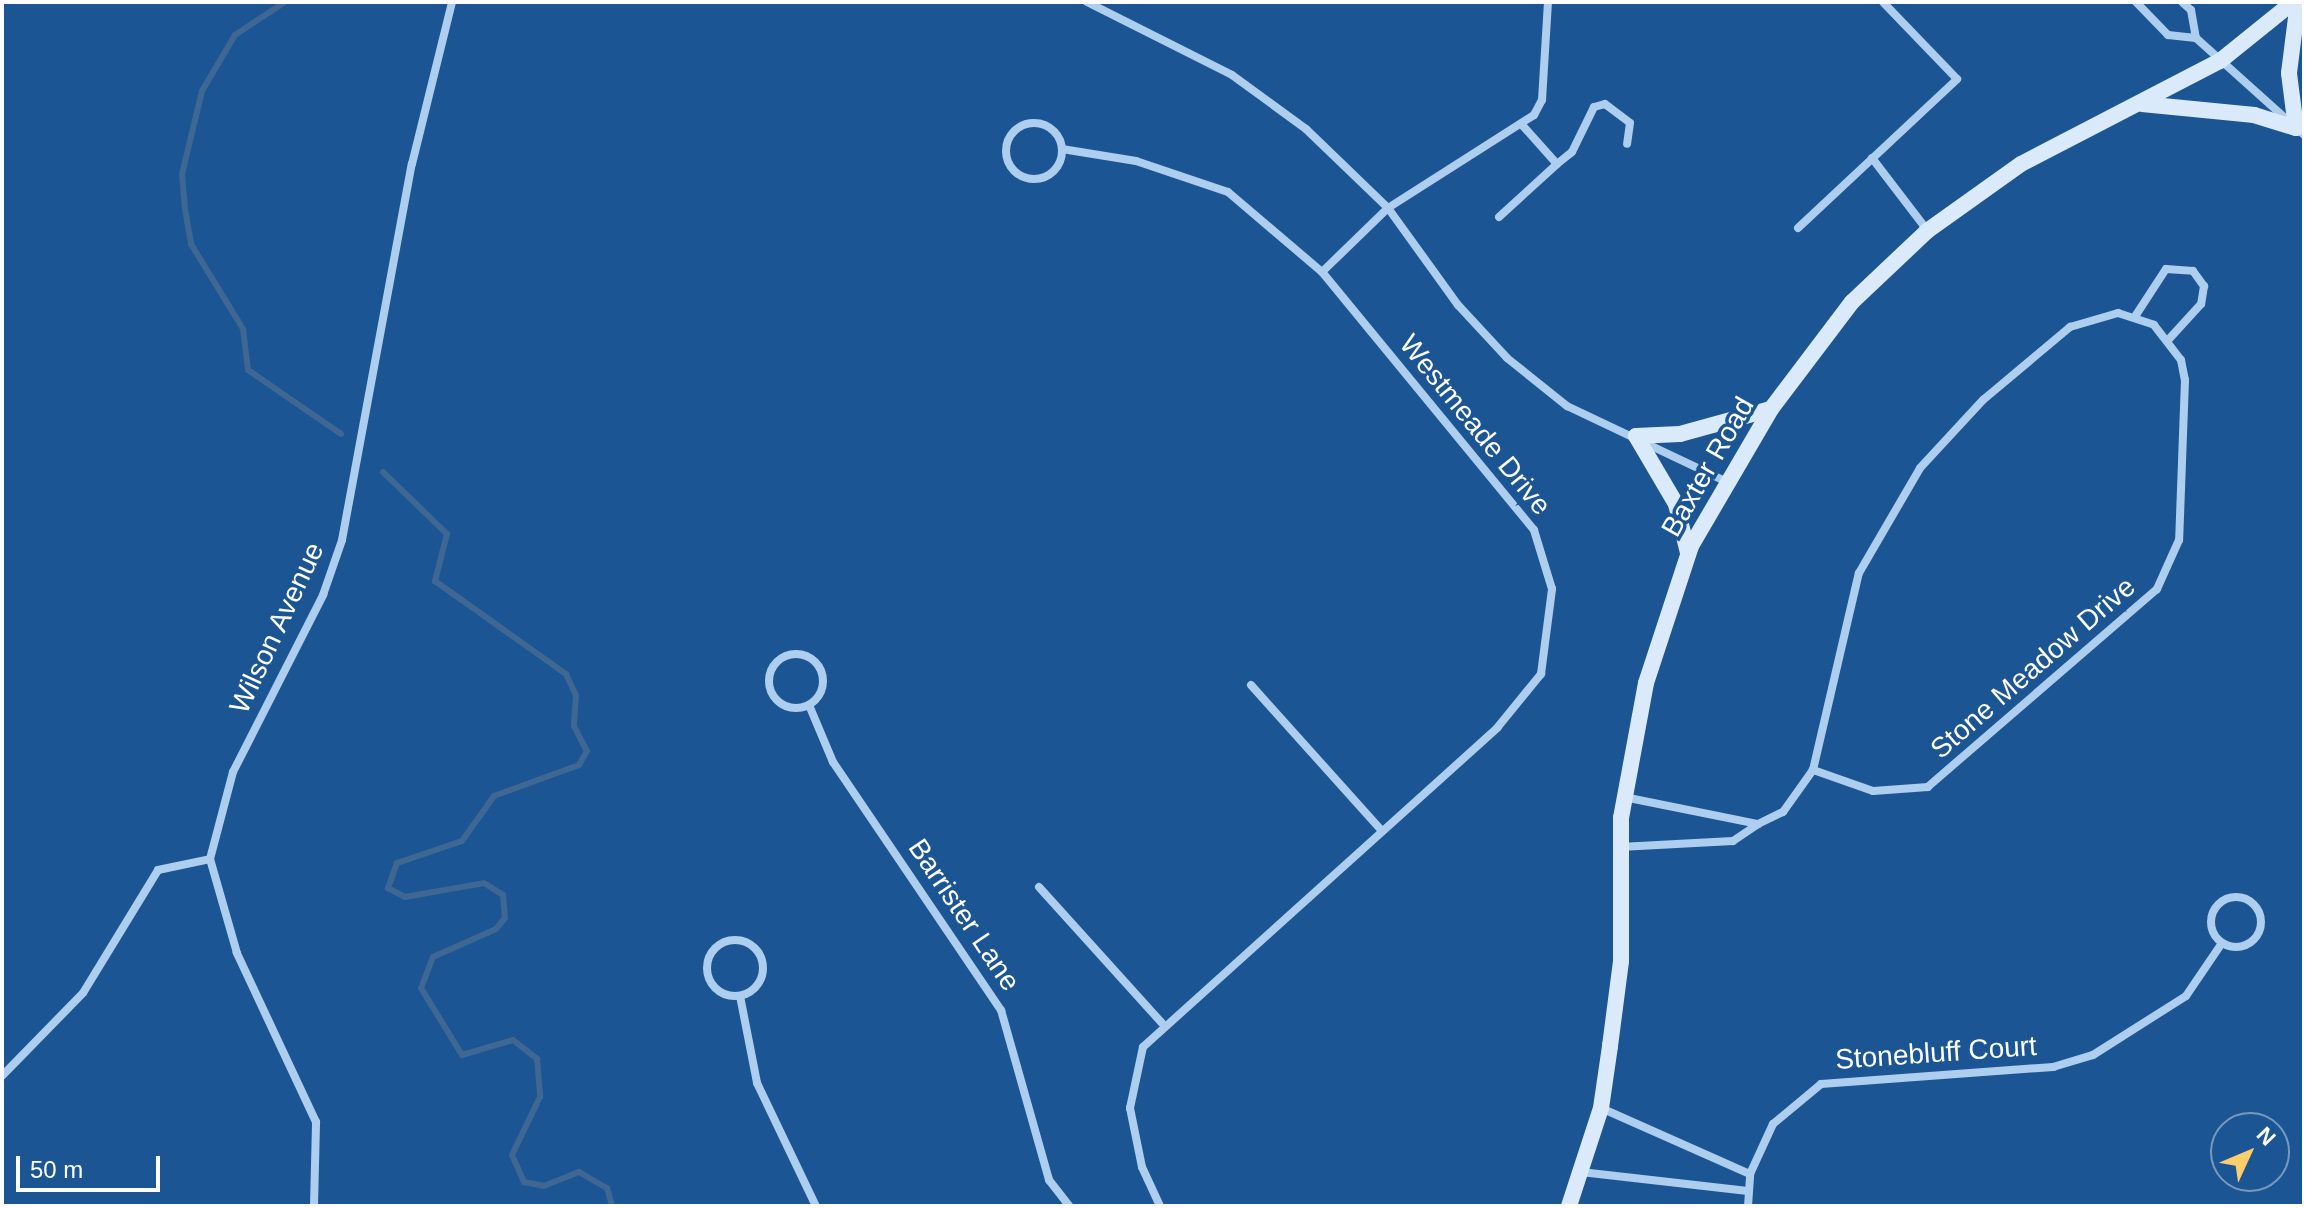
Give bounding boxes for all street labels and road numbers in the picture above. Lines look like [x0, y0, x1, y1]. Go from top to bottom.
street label: Westmeade Drive [1392, 328, 1558, 522]
street label: Baxter Road [1655, 391, 1761, 543]
street label: Wilson Avenue [222, 536, 332, 720]
street label: Stone Meadow Drive [1924, 570, 2142, 766]
street label: Barrister Lane [901, 833, 1027, 997]
street label: Stonebluff Court [1834, 1029, 2038, 1077]

